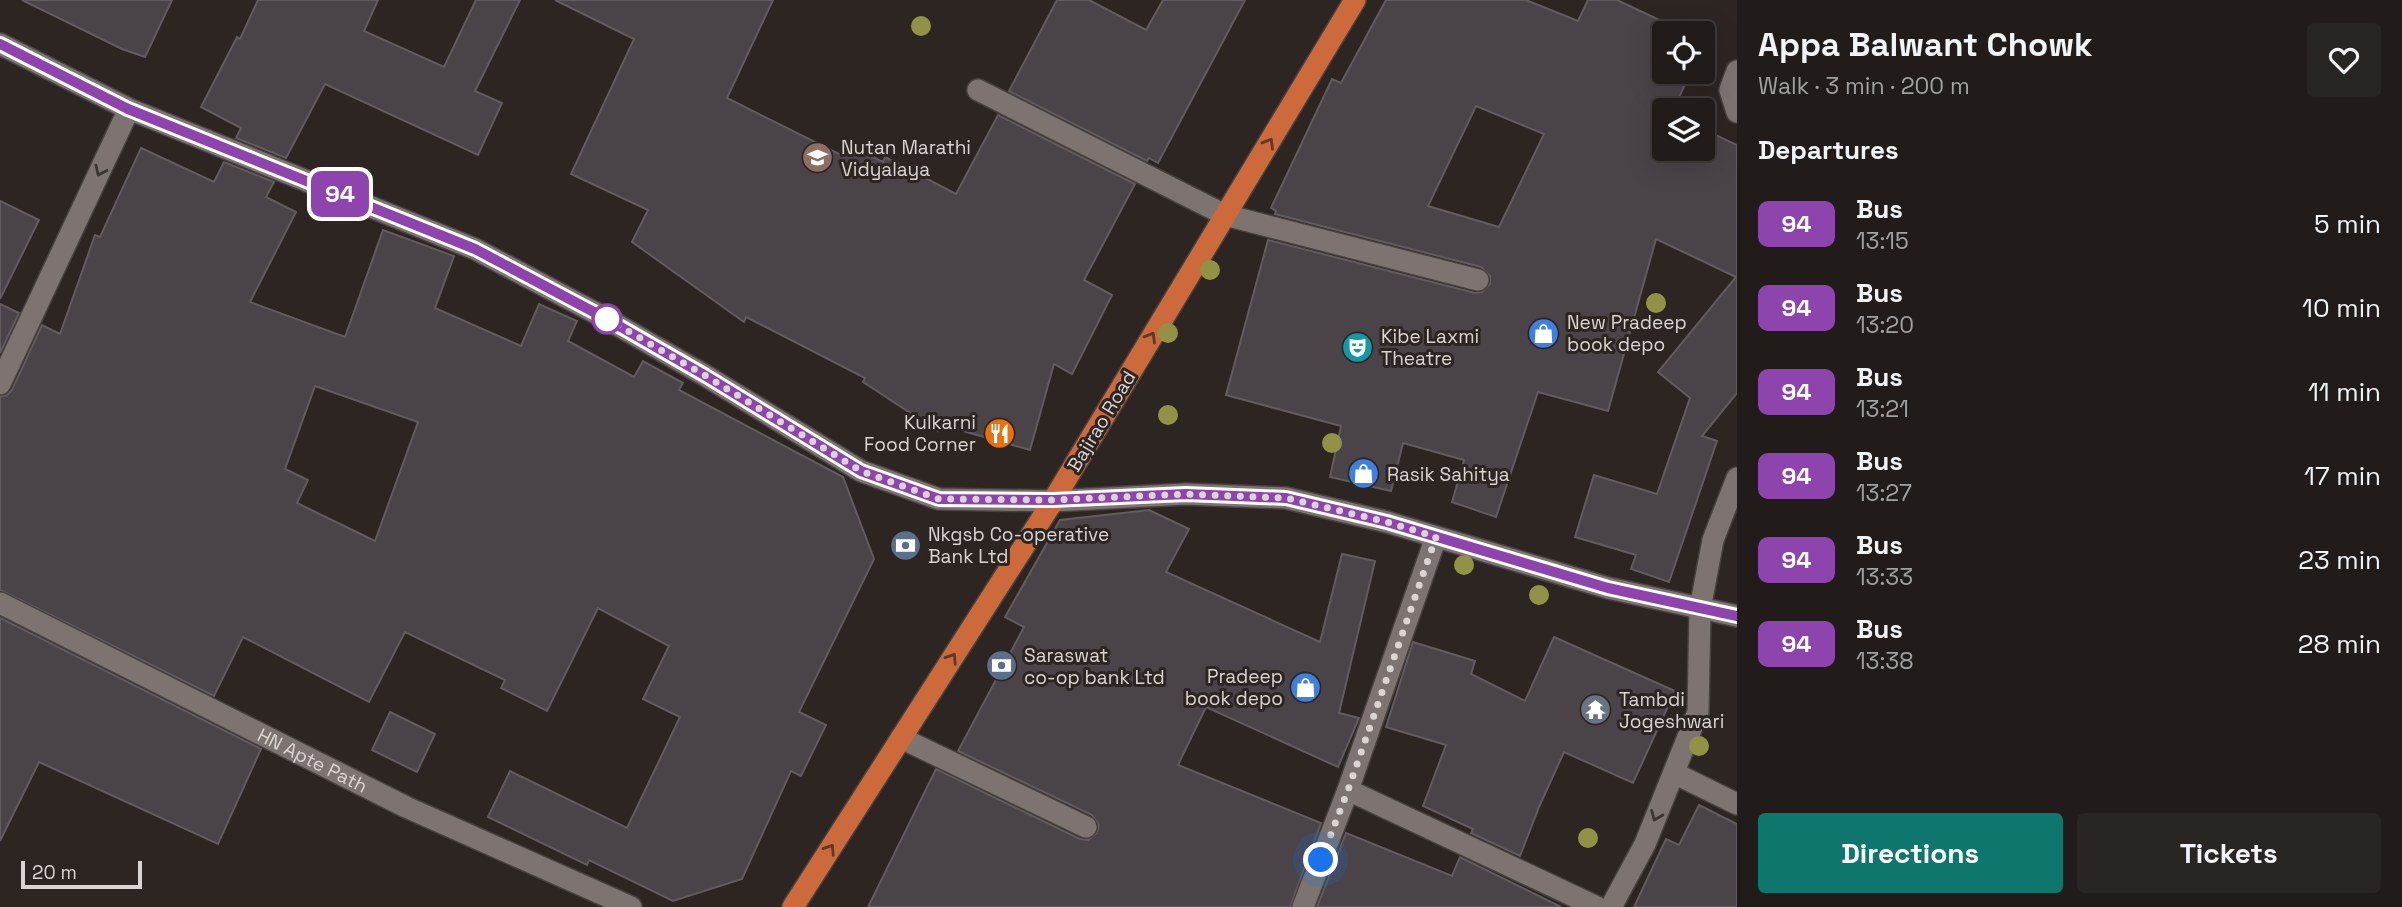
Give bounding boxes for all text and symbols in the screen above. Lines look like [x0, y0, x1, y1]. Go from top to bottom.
map controls [1652, 21, 1715, 161]
button: locate [1652, 21, 1715, 84]
button: heart [2307, 23, 2381, 97]
text: Appa Balwant Chowk [1758, 24, 2093, 66]
text: Walk · 3 min · 200 m [1758, 71, 1970, 101]
button: layers [1652, 98, 1715, 161]
text: Departures [1758, 133, 1899, 167]
place label: Nutan Marathi Vidyalaya [841, 135, 971, 182]
one-way arrow [1260, 137, 1273, 150]
school or university icon: Nutan Marathi Vidyalaya [801, 141, 835, 175]
one-way arrow [94, 163, 108, 176]
line badge: 94 [308, 171, 372, 217]
text: 94 [325, 178, 355, 209]
text: Bus [1856, 192, 1903, 226]
text: 5 min [2314, 207, 2381, 241]
text: 94 [1781, 208, 1812, 239]
text: 13:15 [1856, 226, 1909, 256]
text: Bus [1856, 276, 1903, 310]
text: 10 min [2302, 291, 2381, 325]
text: 94 [1781, 292, 1812, 323]
unlabelled marker [592, 304, 622, 334]
place label: New Pradeep book depo [1567, 310, 1687, 357]
text: 13:20 [1856, 310, 1914, 340]
shop icon: New Pradeep book depo [1527, 316, 1561, 350]
place label: Kibe Laxmi Theatre [1381, 324, 1479, 371]
theatre icon: Kibe Laxmi Theatre [1341, 330, 1375, 364]
one-way arrow [1143, 332, 1156, 345]
text: Bus [1856, 360, 1903, 394]
street label: Bajirao Road [1061, 366, 1141, 476]
text: 11 min [2308, 375, 2381, 409]
text: 94 [1781, 376, 1812, 407]
text: 13:21 [1856, 394, 1909, 424]
place label: Kulkarni Food Corner [864, 410, 976, 457]
restaurant icon: Kulkarni Food Corner [982, 416, 1016, 450]
text: Bus [1856, 444, 1903, 478]
shop icon: Rasik Sahitya [1347, 457, 1381, 491]
text: 17 min [2304, 459, 2381, 493]
text: 94 [1781, 460, 1812, 491]
place label: Rasik Sahitya [1387, 462, 1510, 487]
text: 13:27 [1856, 478, 1912, 508]
place label: Nkgsb Co-operative Bank Ltd [928, 522, 1109, 569]
bank icon: Nkgsb Co-operative Bank Ltd [888, 528, 922, 562]
text: Bus [1856, 528, 1903, 562]
text: 23 min [2298, 543, 2381, 577]
text: 94 [1781, 544, 1812, 575]
text: 13:33 [1856, 562, 1913, 592]
text: Bus [1856, 612, 1903, 646]
text: 28 min [2298, 627, 2381, 661]
text: 94 [1781, 628, 1812, 659]
place label: Saraswat co-op bank Ltd [1024, 643, 1165, 690]
text: 13:38 [1856, 646, 1914, 676]
bank icon: Saraswat co-op bank Ltd [984, 649, 1018, 683]
one-way arrow [944, 652, 957, 665]
place label: Pradeep book depo [1185, 664, 1283, 711]
shop icon: Pradeep book depo [1289, 670, 1323, 704]
place label: Tambdi Jogeshwari [1619, 687, 1724, 734]
temple icon: Tambdi Jogeshwari [1579, 693, 1613, 727]
street label: HN Apte Path [253, 722, 372, 799]
one-way arrow [1650, 809, 1664, 822]
button: Directions [1758, 813, 2063, 893]
button: Tickets [2077, 813, 2381, 893]
your location [1303, 842, 1338, 877]
one-way arrow [822, 844, 835, 857]
scale bar [21, 858, 142, 890]
text: 20 m [32, 860, 77, 885]

